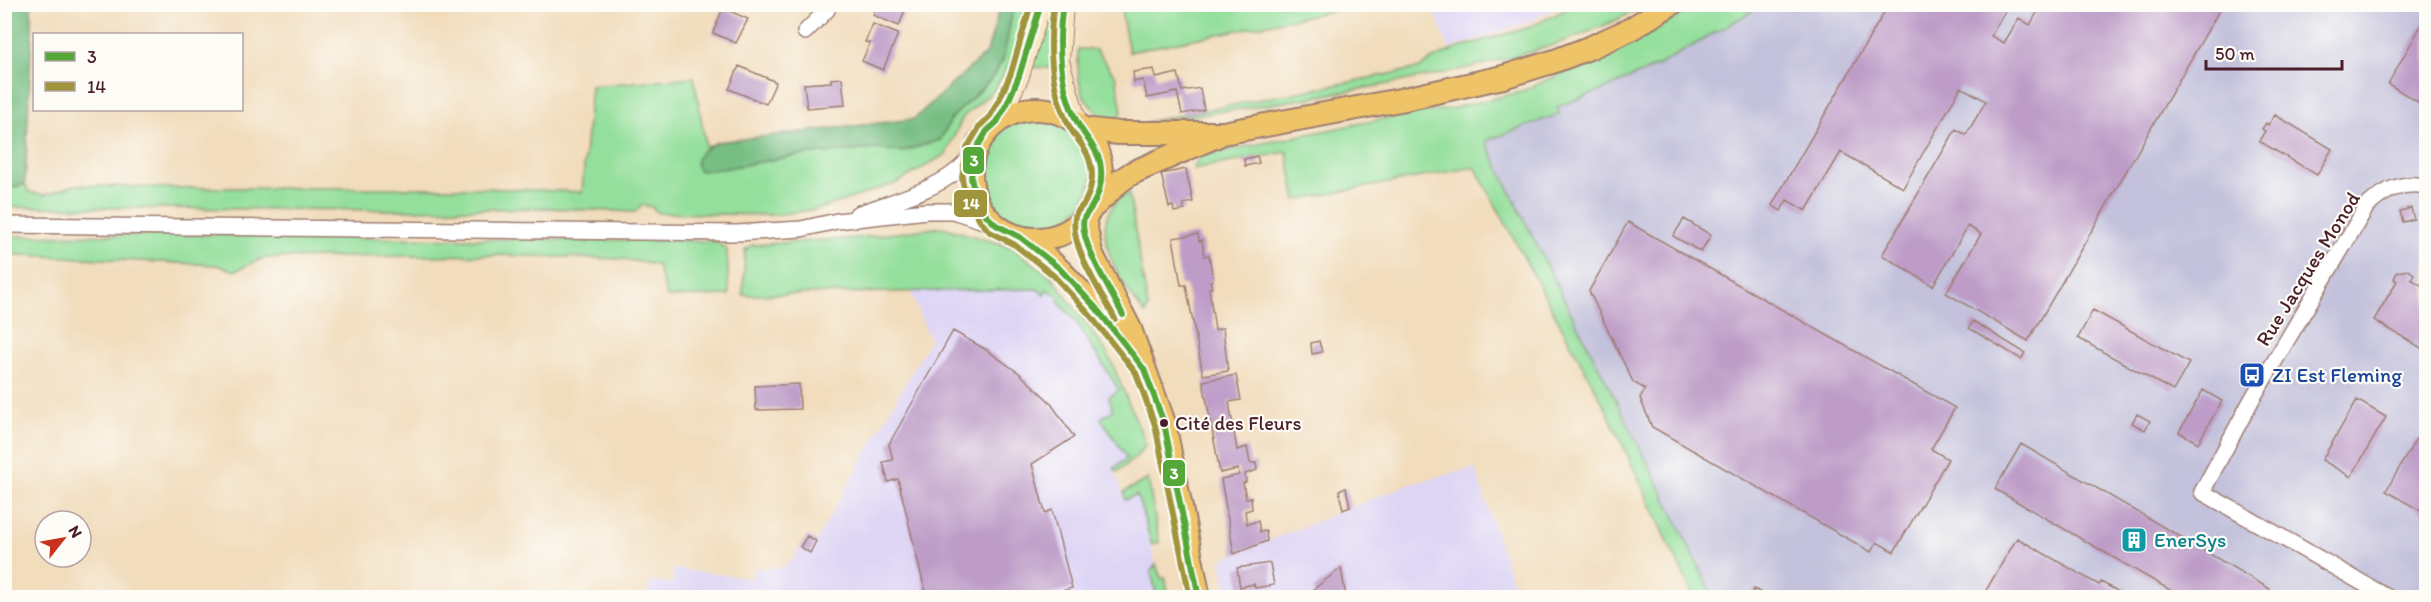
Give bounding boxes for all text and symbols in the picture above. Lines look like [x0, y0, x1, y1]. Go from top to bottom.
legend [33, 33, 243, 111]
scale bar [2206, 33, 2342, 71]
text: 50 m [2215, 43, 2255, 65]
text: 3 [87, 46, 97, 68]
text: 14 [87, 76, 106, 98]
line badge: 3 [962, 146, 985, 175]
text: 3 [970, 151, 979, 170]
street label: Rue Jacques Monod [2250, 187, 2365, 350]
line badge: 14 [953, 189, 988, 218]
text: 14 [962, 194, 980, 213]
bus stop icon: ZI Est Fleming [2237, 360, 2267, 390]
place label: ZI Est Fleming [2272, 362, 2402, 387]
place label: Cité des Fleurs [1175, 411, 1301, 435]
marker: Cité des Fleurs [1158, 417, 1170, 429]
line badge: 3 [1162, 459, 1186, 487]
text: 3 [1170, 464, 1179, 483]
north arrow [33, 509, 93, 569]
text: N [65, 522, 86, 541]
building icon: EnerSys [2119, 525, 2149, 555]
place label: EnerSys [2154, 527, 2226, 552]

